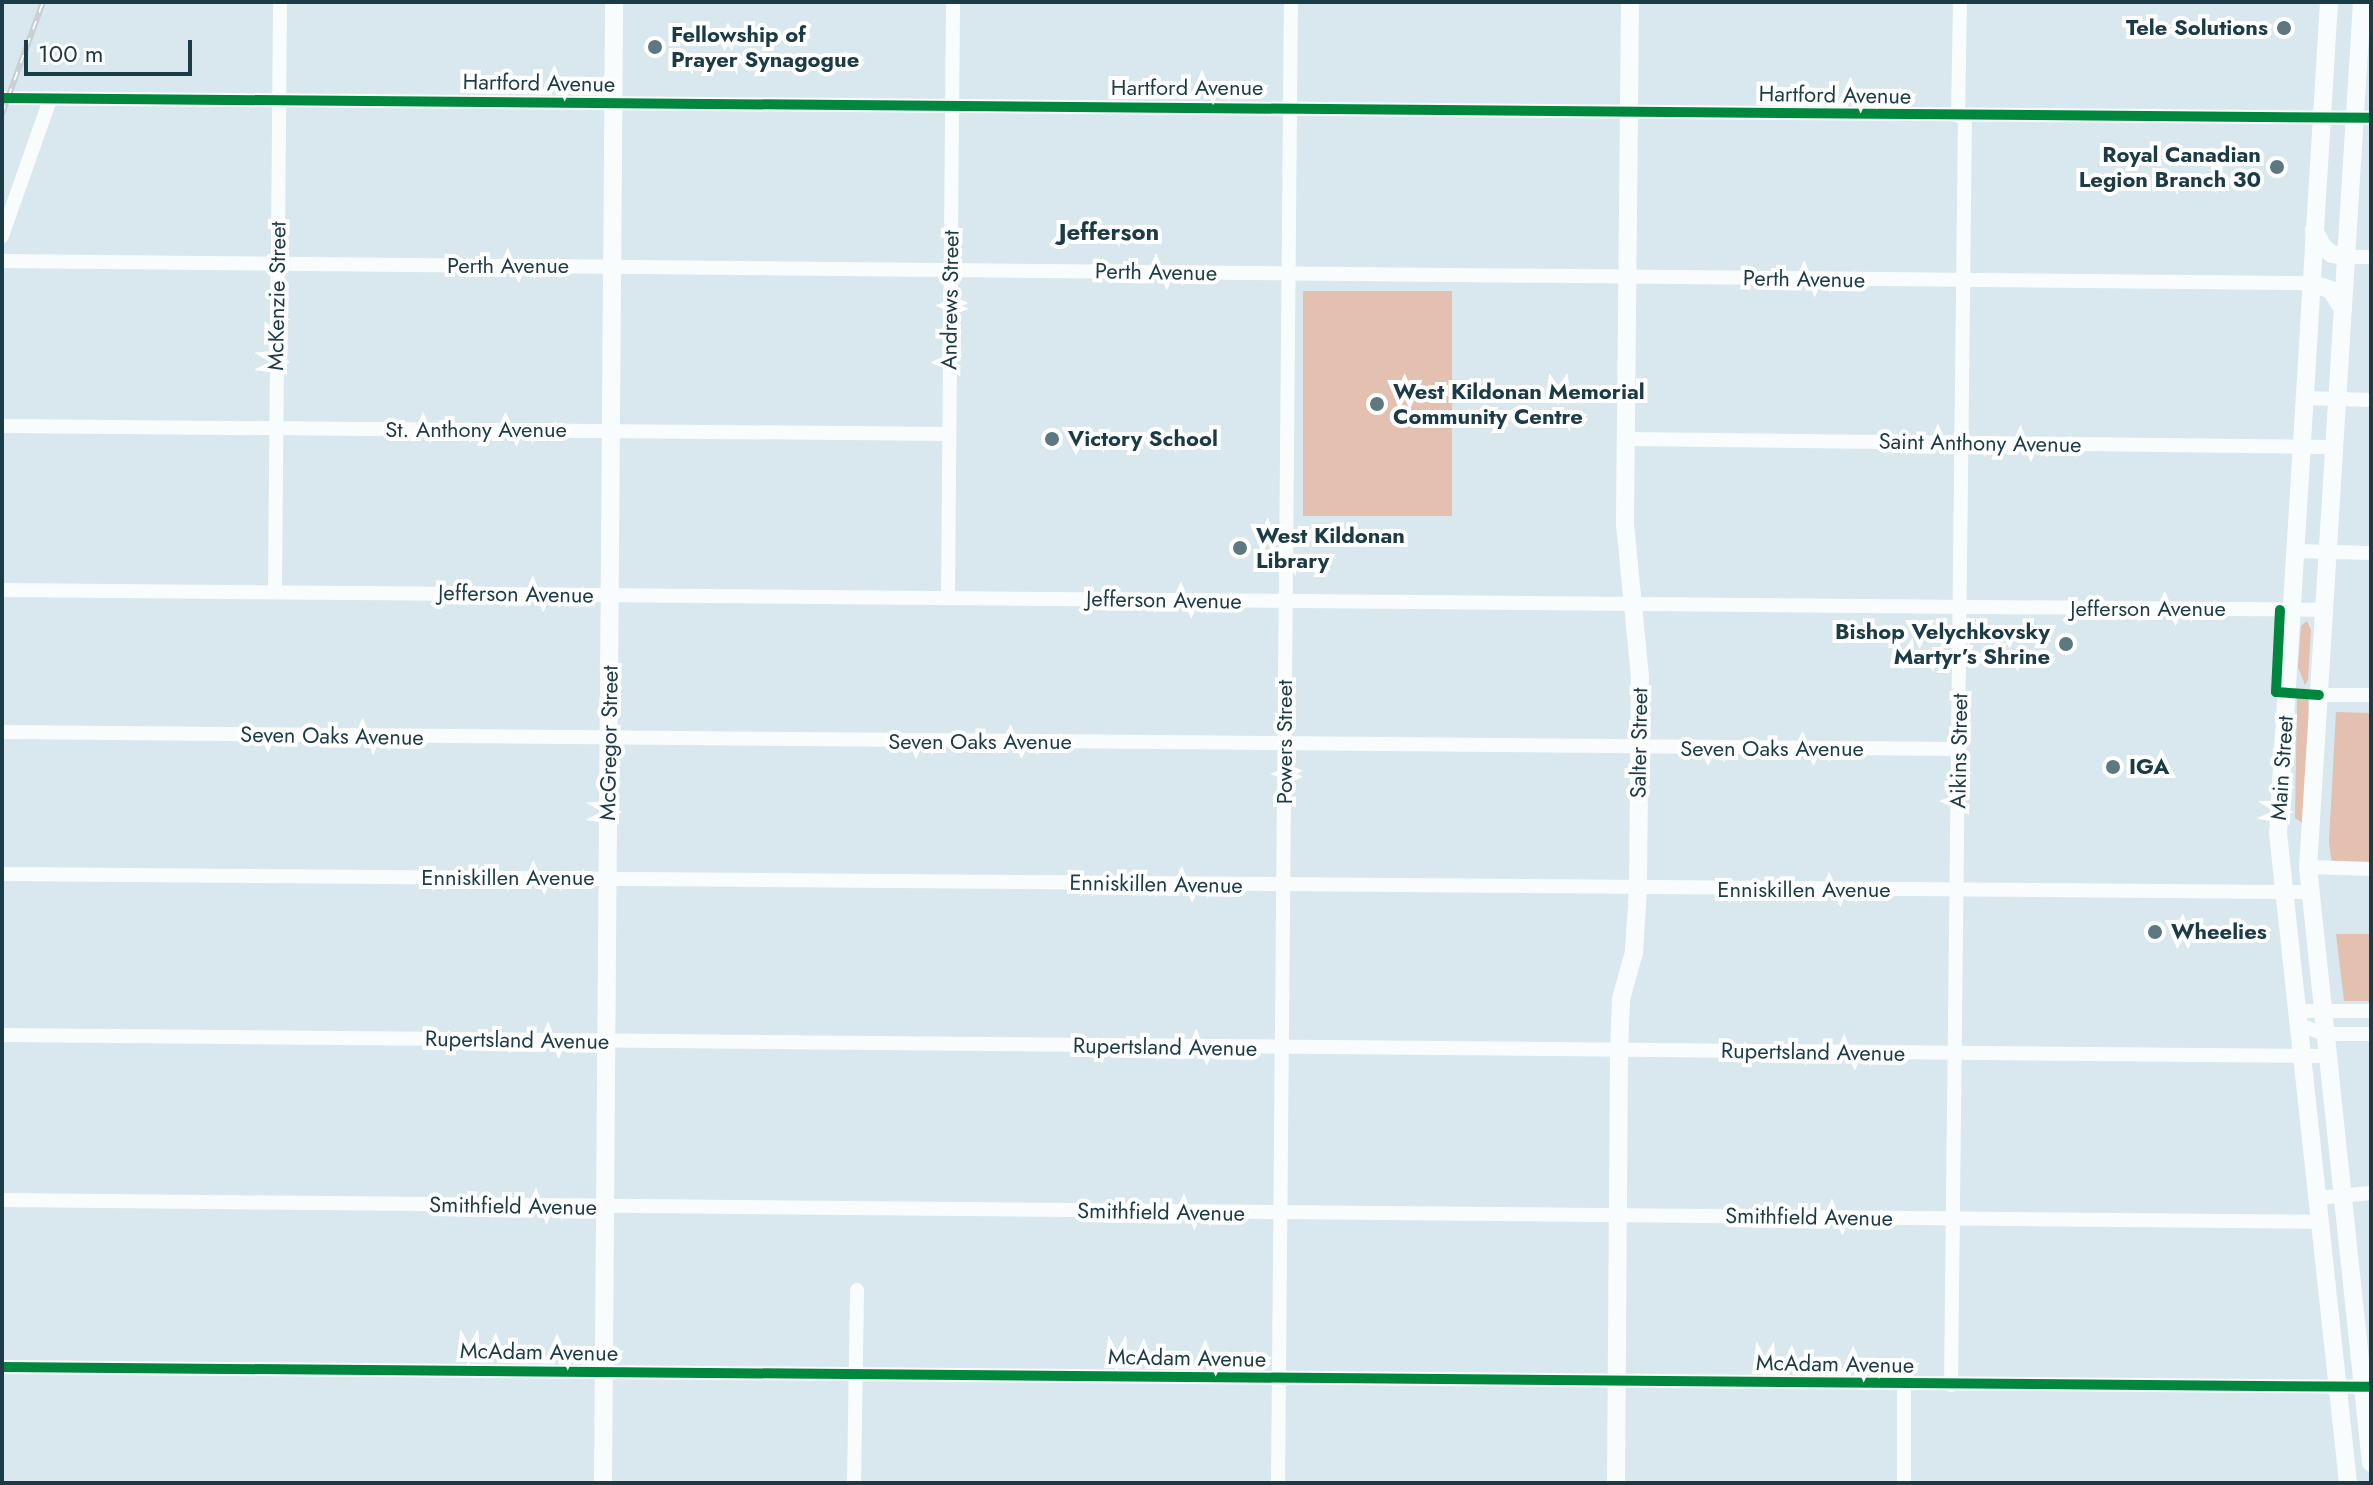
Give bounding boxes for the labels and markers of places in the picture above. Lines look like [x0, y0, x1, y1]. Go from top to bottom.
place label: Tele Solutions [2126, 15, 2268, 41]
marker: Tele Solutions [2275, 19, 2293, 37]
place label: Fellowship of Prayer Synagogue [671, 21, 859, 72]
marker: Fellowship of Prayer Synagogue [646, 38, 664, 56]
place label: Royal Canadian Legion Branch 30 [2079, 141, 2261, 192]
marker: Royal Canadian Legion Branch 30 [2268, 158, 2286, 176]
place label: West Kildonan Memorial Community Centre [1393, 378, 1645, 430]
marker: West Kildonan Memorial Community Centre [1368, 395, 1386, 413]
place label: Victory School [1068, 426, 1218, 452]
marker: Victory School [1043, 430, 1061, 448]
place label: West Kildonan Library [1256, 522, 1405, 574]
marker: West Kildonan Library [1231, 539, 1249, 557]
place label: Bishop Velychkovsky Martyr’s Shrine [1835, 618, 2050, 670]
marker: Bishop Velychkovsky Martyr’s Shrine [2057, 635, 2075, 653]
place label: IGA [2129, 754, 2169, 780]
marker: IGA [2104, 758, 2122, 776]
place label: Wheelies [2171, 919, 2267, 945]
marker: Wheelies [2146, 923, 2164, 941]

